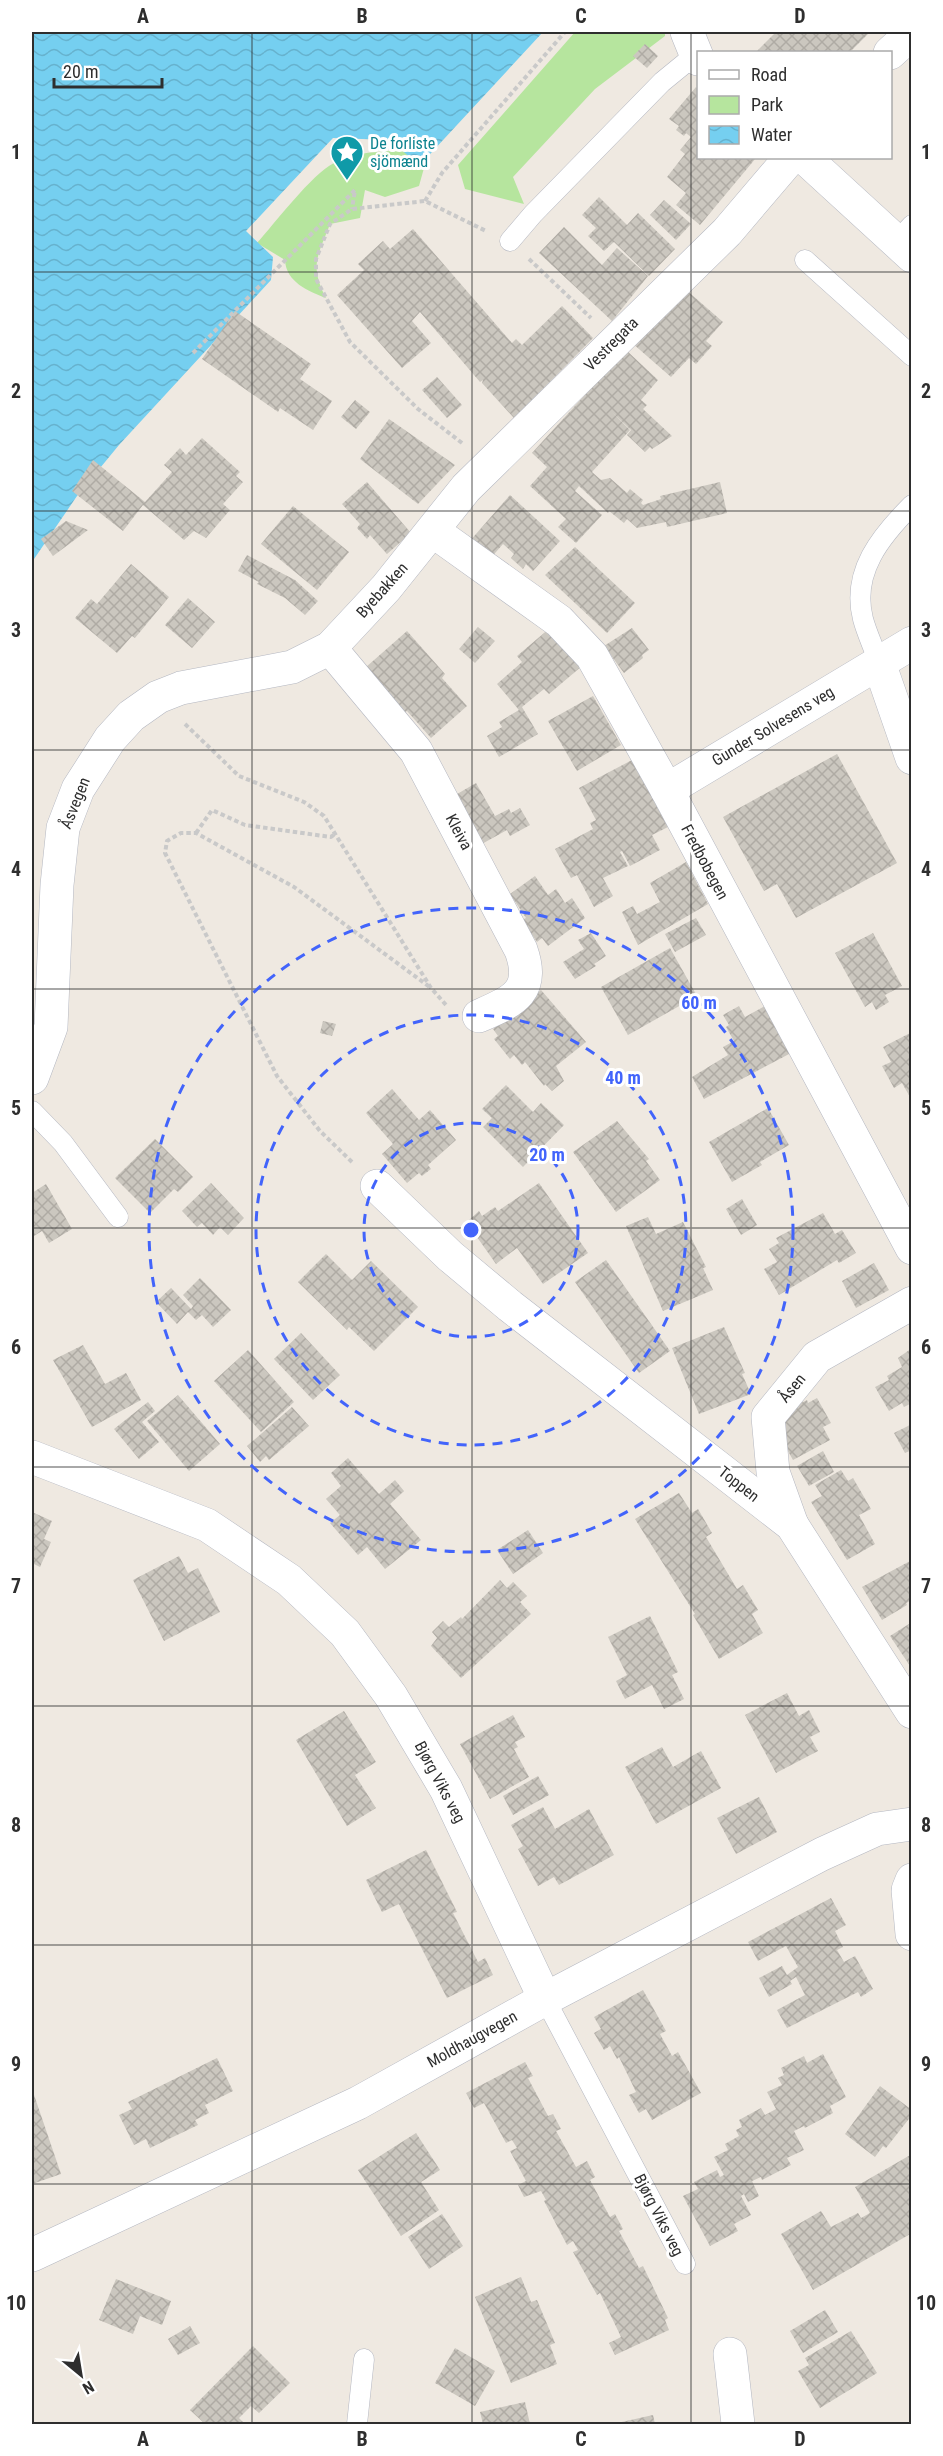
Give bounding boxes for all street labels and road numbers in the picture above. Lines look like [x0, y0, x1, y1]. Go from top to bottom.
street label: Vestregata [580, 313, 642, 375]
street label: Byebakken [352, 558, 412, 622]
street label: Gunder Solvesens veg [709, 682, 837, 770]
street label: Åsvegen [55, 774, 94, 832]
street label: Kleiva [442, 811, 476, 853]
street label: Fredbobegen [677, 821, 733, 903]
street label: Åsen [774, 1369, 809, 1406]
street label: Toppen [715, 1462, 763, 1506]
street label: Bjørg Viks veg [411, 1738, 469, 1826]
street label: Moldhaugvegen [424, 2006, 520, 2072]
street label: Bjørg Viks veg [630, 2171, 688, 2259]

